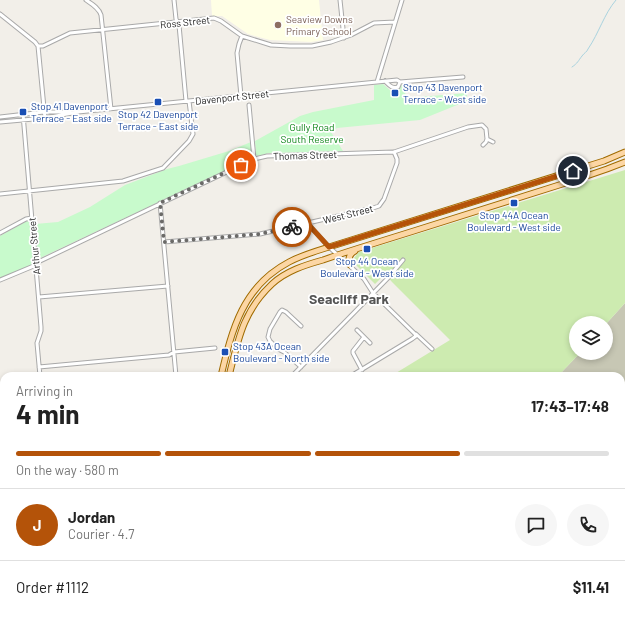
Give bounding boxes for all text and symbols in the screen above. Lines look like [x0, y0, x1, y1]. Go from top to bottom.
street label: Ross Street [159, 13, 211, 31]
place label: Seaview Downs Primary School [286, 13, 353, 37]
marker: Seaview Downs Primary School [273, 20, 283, 30]
place label: Stop 43 Davenport Terrace - West side [403, 81, 486, 105]
street label: Davenport Street [195, 87, 270, 107]
marker: Stop 43 Davenport Terrace - West side [390, 88, 400, 98]
marker: Stop 42 Davenport Terrace - East side [153, 97, 163, 107]
place label: Stop 41 Davenport Terrace - East side [31, 100, 112, 124]
marker: Stop 41 Davenport Terrace - East side [18, 107, 28, 117]
place label: Stop 42 Davenport Terrace - East side [118, 108, 198, 132]
park label: Gully Road South Reserve [281, 121, 343, 145]
pin [224, 148, 258, 182]
street label: Thomas Street [273, 148, 338, 162]
icon: bag [230, 154, 252, 176]
pin [556, 154, 590, 188]
icon: home [562, 160, 584, 182]
marker: Stop 44A Ocean Boulevard - West side [509, 198, 519, 208]
street label: West Street [322, 202, 375, 226]
courier [272, 207, 312, 247]
place label: Stop 44A Ocean Boulevard - West side [467, 209, 561, 233]
icon: bike [281, 216, 303, 238]
street label: Arthur Street [26, 217, 42, 275]
marker: Stop 44 Ocean Boulevard - West side [362, 244, 372, 254]
place label: Stop 44 Ocean Boulevard - West side [320, 255, 414, 279]
district label: Seacliff Park [309, 290, 389, 307]
map controls [569, 316, 613, 360]
button: layers [569, 316, 613, 360]
place label: Stop 43A Ocean Boulevard - North side [233, 340, 330, 364]
marker: Stop 43A Ocean Boulevard - North side [220, 347, 230, 357]
text: Arriving in [16, 383, 73, 399]
text: 17:43–17:48 [531, 397, 609, 415]
text: 4 min [16, 398, 80, 429]
text: On the way · 580 m [16, 462, 119, 478]
button: chat [515, 504, 557, 546]
button: phone [567, 504, 609, 546]
text: Jordan [68, 508, 115, 526]
text: J [33, 516, 41, 534]
text: Courier · 4.7 [68, 526, 135, 542]
text: Order #1112 [16, 578, 89, 596]
text: $11.41 [573, 578, 609, 596]

